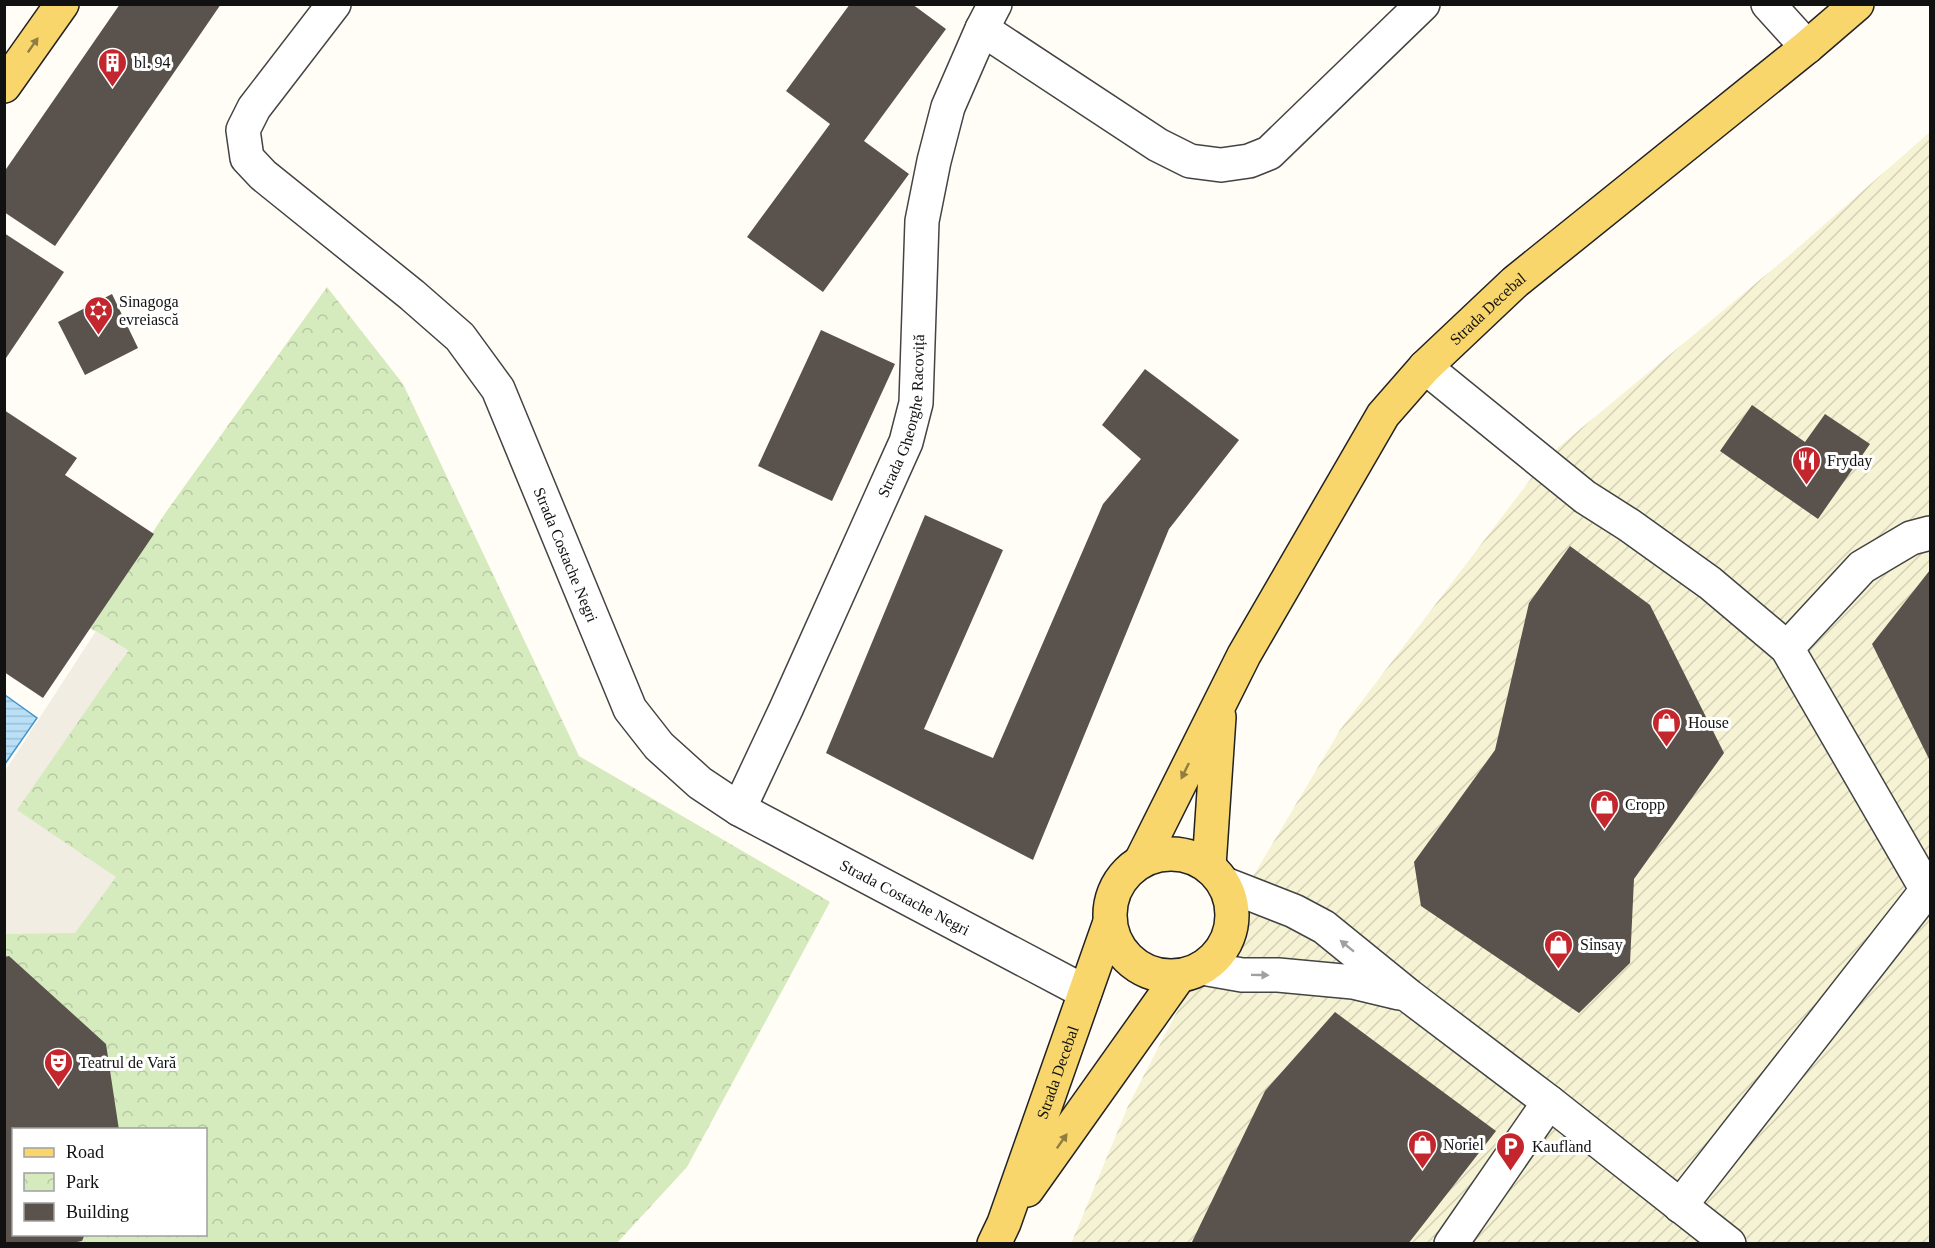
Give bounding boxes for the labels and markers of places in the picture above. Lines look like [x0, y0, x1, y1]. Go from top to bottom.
building icon: bl. 94 [97, 46, 129, 88]
place label: bl. 94 [134, 54, 170, 71]
place label: Sinagoga evreiască [119, 293, 179, 328]
synagogue icon: Sinagoga evreiască [82, 294, 114, 336]
restaurant icon: Fryday [1790, 444, 1822, 486]
place label: Fryday [1827, 452, 1872, 470]
shop icon: House [1651, 706, 1683, 748]
place label: House [1688, 714, 1729, 731]
shop icon: Cropp [1588, 788, 1620, 830]
place label: Cropp [1625, 796, 1665, 814]
shop icon: Sinsay [1543, 928, 1575, 970]
place label: Sinsay [1580, 936, 1623, 954]
theatre icon: Teatrul de Vară [42, 1046, 74, 1088]
place label: Teatrul de Vară [79, 1054, 176, 1071]
shop icon: Noriel [1406, 1128, 1438, 1170]
parking icon: Kaufland [1495, 1130, 1527, 1172]
place label: Noriel [1443, 1136, 1484, 1153]
place label: Kaufland [1532, 1138, 1592, 1155]

